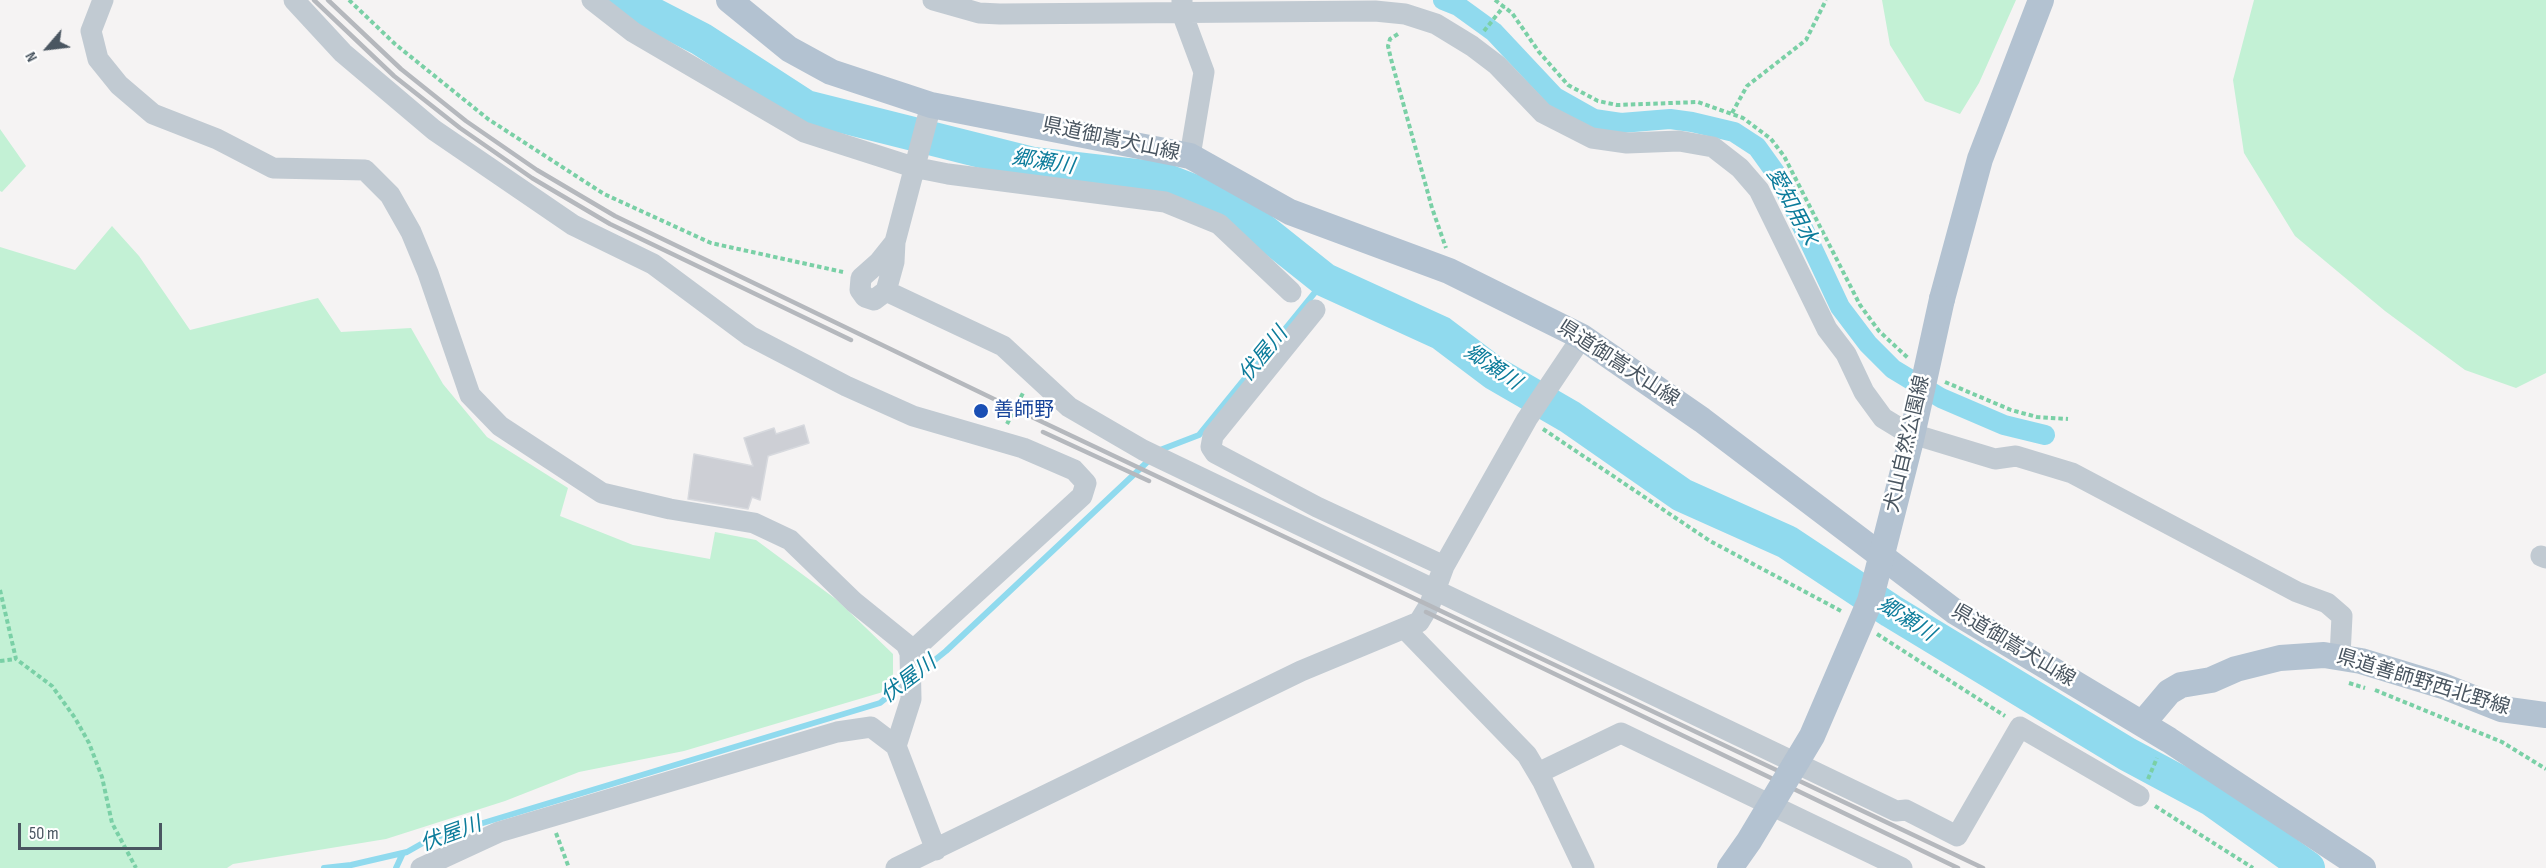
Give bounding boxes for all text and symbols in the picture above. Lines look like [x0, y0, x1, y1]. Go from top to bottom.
north arrow [18, 18, 78, 78]
text: N [21, 48, 42, 65]
street label: 県道御嵩犬山線 [1040, 114, 1182, 166]
water label: 郷瀬川 [1010, 146, 1076, 180]
water label: 愛知用水 [1760, 164, 1822, 250]
street label: 県道御嵩犬山線 [1553, 316, 1683, 412]
water label: 伏屋川 [1234, 323, 1294, 387]
water label: 郷瀬川 [1459, 340, 1525, 396]
street label: 犬山自然公園線 [1881, 373, 1935, 515]
place label: 善師野 [994, 399, 1054, 423]
marker: 善師野 [972, 402, 990, 420]
water label: 郷瀬川 [1873, 593, 1939, 647]
street label: 県道御嵩犬山線 [1947, 600, 2079, 692]
street label: 県道善師野西北野線 [2333, 645, 2513, 721]
water label: 伏屋川 [876, 651, 942, 709]
scale bar [21, 811, 165, 849]
water label: 伏屋川 [417, 812, 485, 858]
text: 50 m [29, 823, 59, 844]

